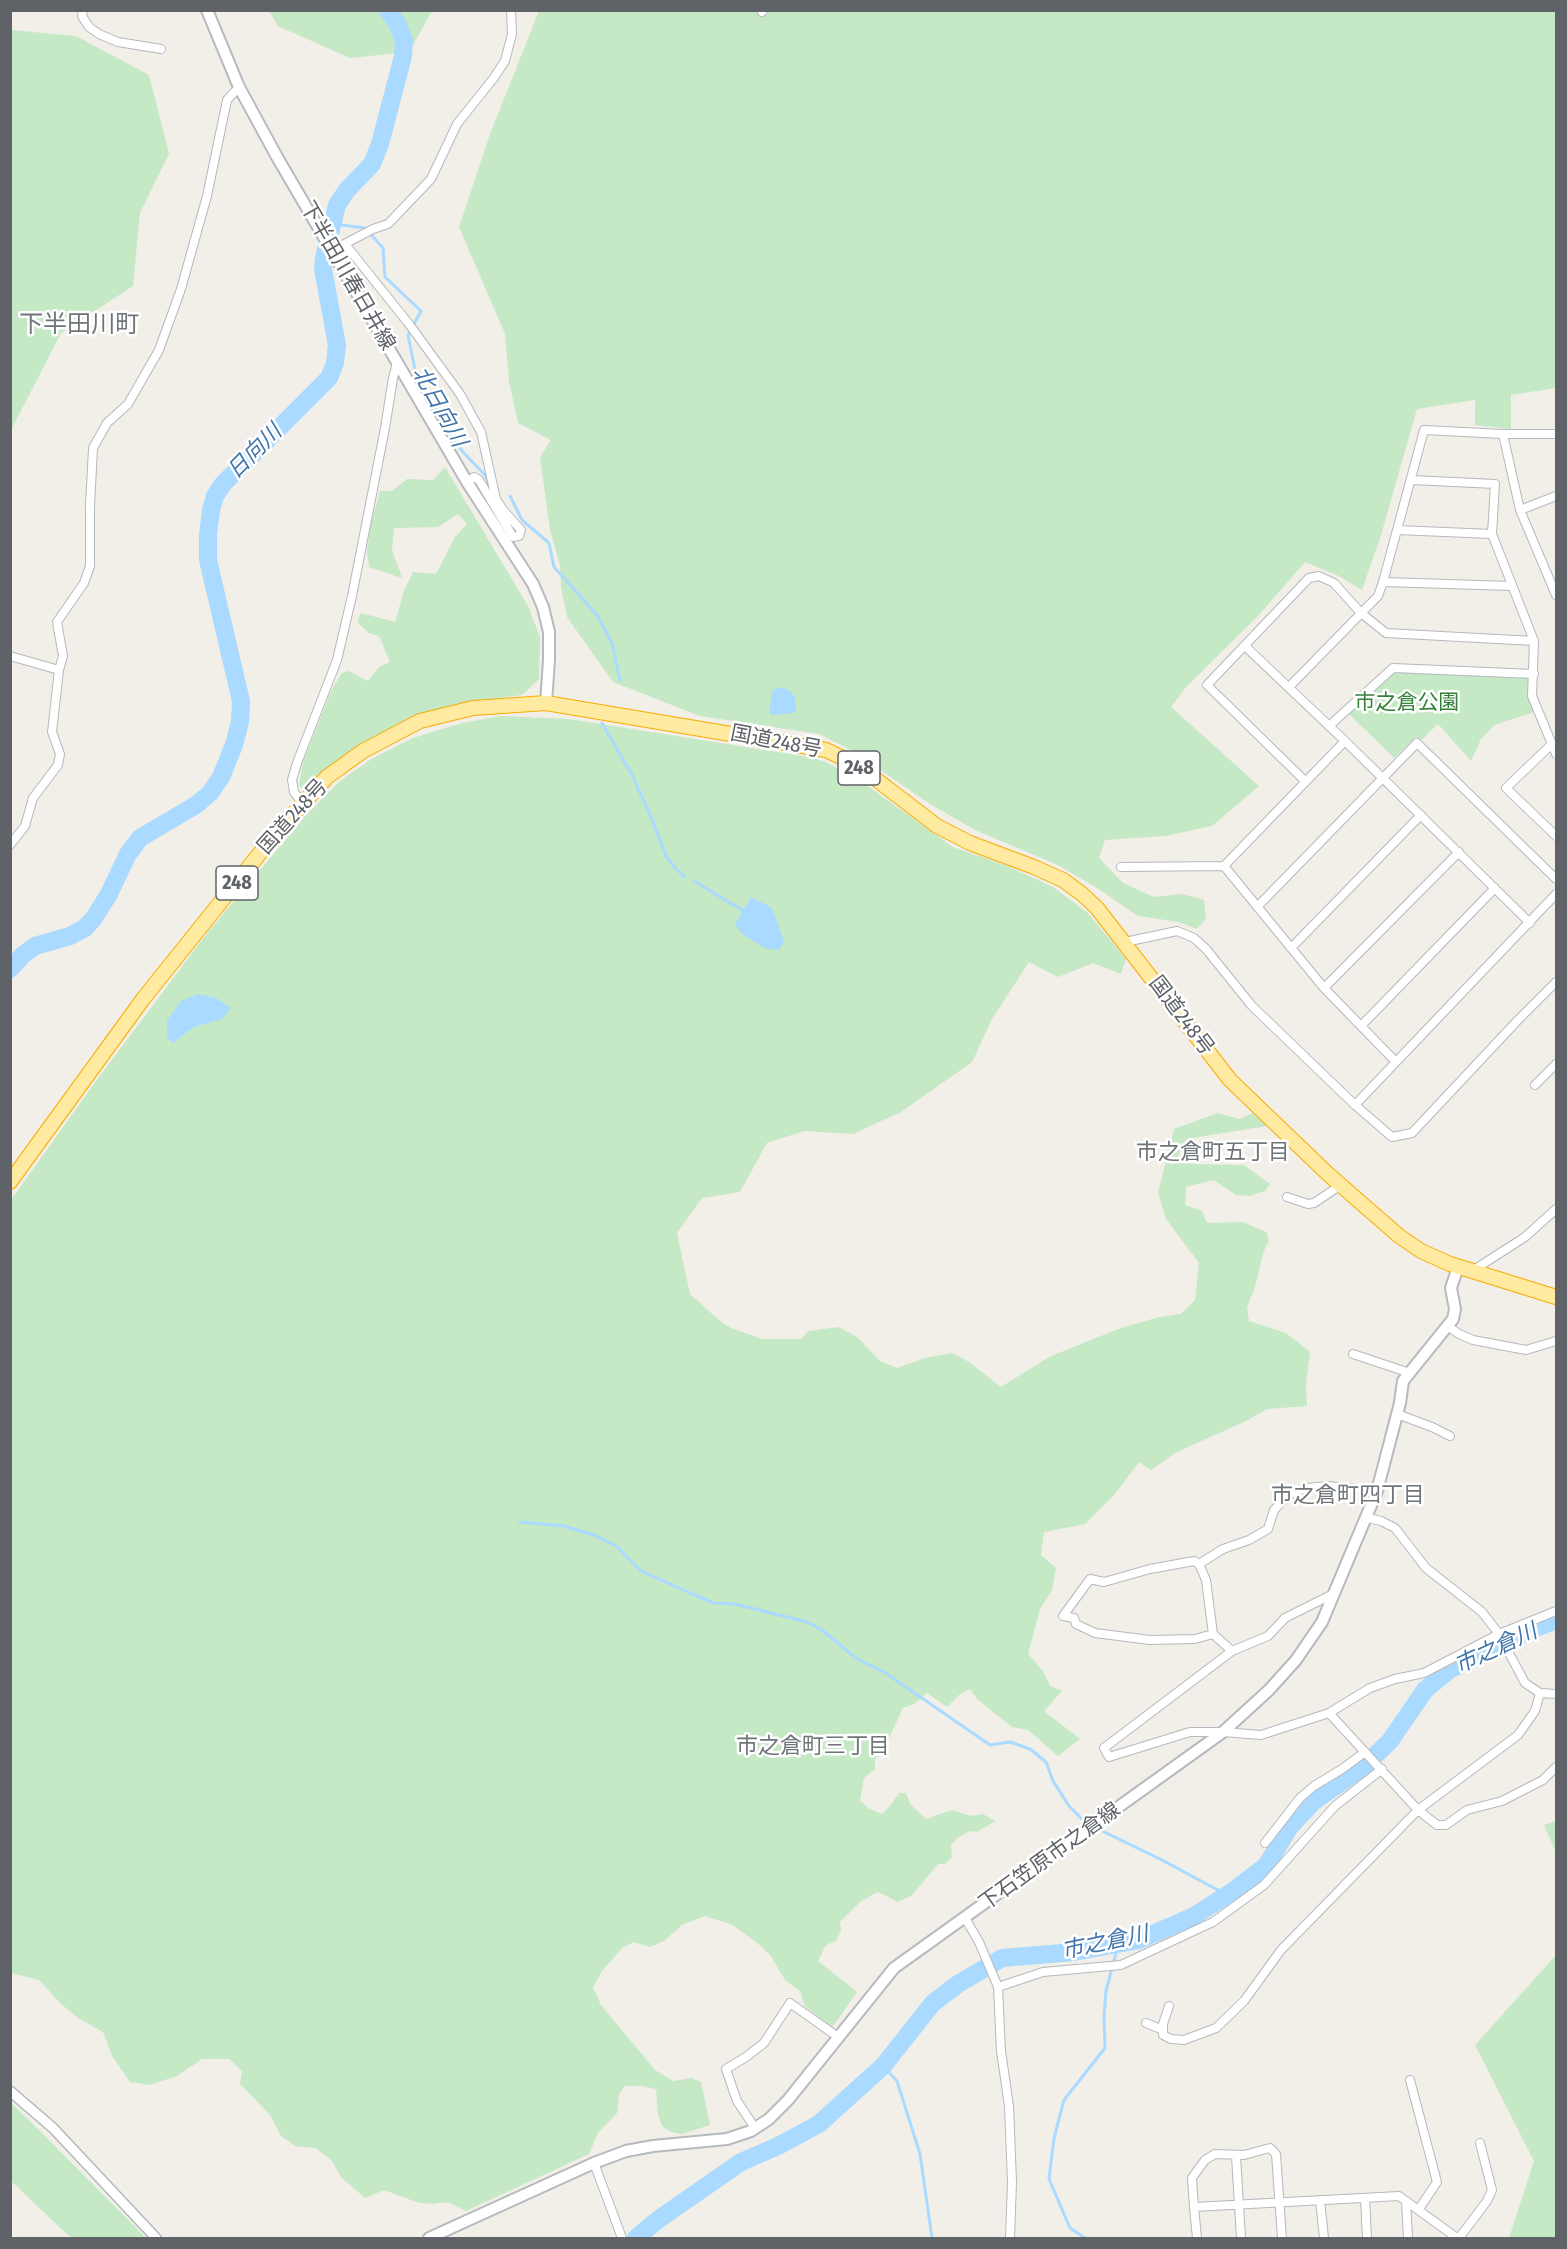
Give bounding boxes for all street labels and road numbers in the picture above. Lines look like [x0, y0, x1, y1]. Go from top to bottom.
street label: 下半田川春日井線 [294, 197, 400, 355]
street label: 国道248号 [728, 721, 824, 763]
road number: 248 [838, 751, 880, 785]
street label: 国道248号 [253, 774, 333, 860]
road number: 248 [216, 866, 258, 900]
street label: 国道248号 [1143, 971, 1219, 1061]
street label: 下石笠原市之倉線 [975, 1797, 1125, 1917]

